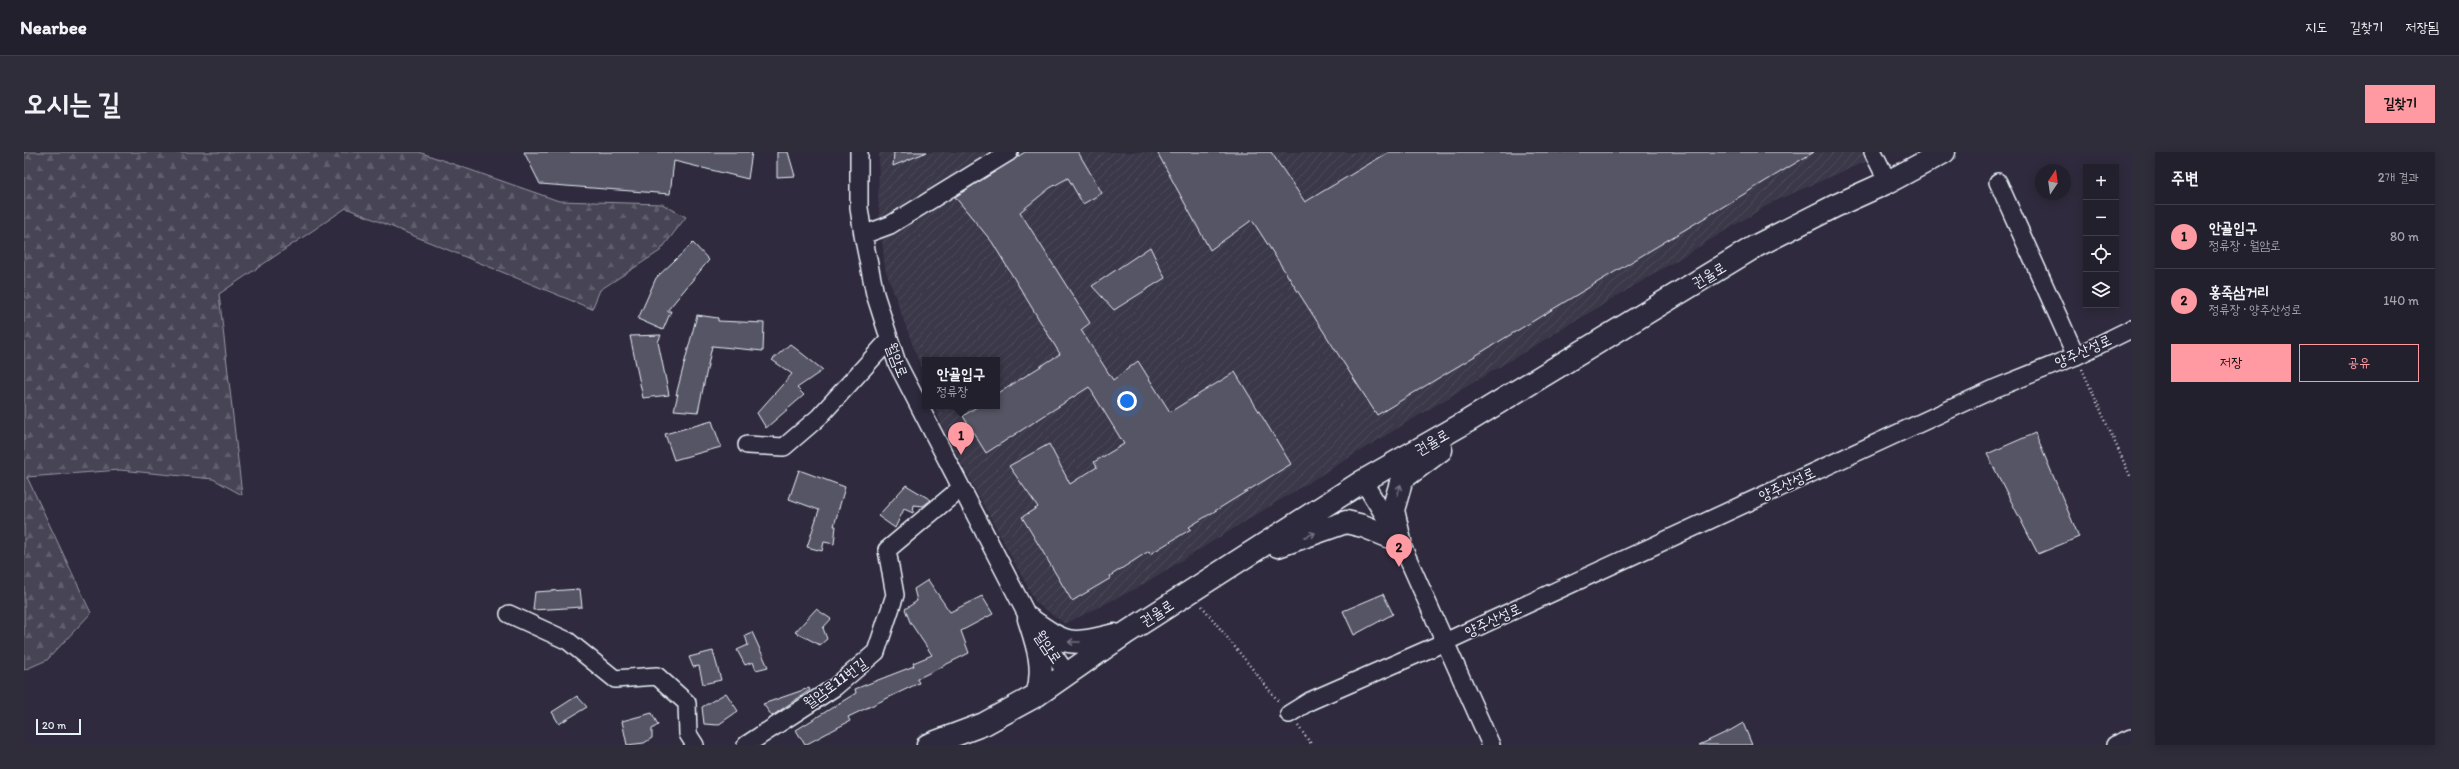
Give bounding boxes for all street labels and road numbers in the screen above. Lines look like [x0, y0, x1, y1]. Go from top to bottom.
street label: 권율로 [1689, 258, 1729, 292]
street label: 양주산성로 [2052, 331, 2114, 371]
street label: 월암로 [882, 340, 912, 380]
street label: 권율로 [1412, 425, 1452, 459]
street label: 양주산성로 [1756, 463, 1818, 505]
street label: 권율로 [1137, 596, 1177, 630]
street label: 양주산성로 [1462, 599, 1524, 641]
street label: 월암로 [1030, 627, 1066, 667]
street label: 월암로11번길 [800, 654, 870, 712]

